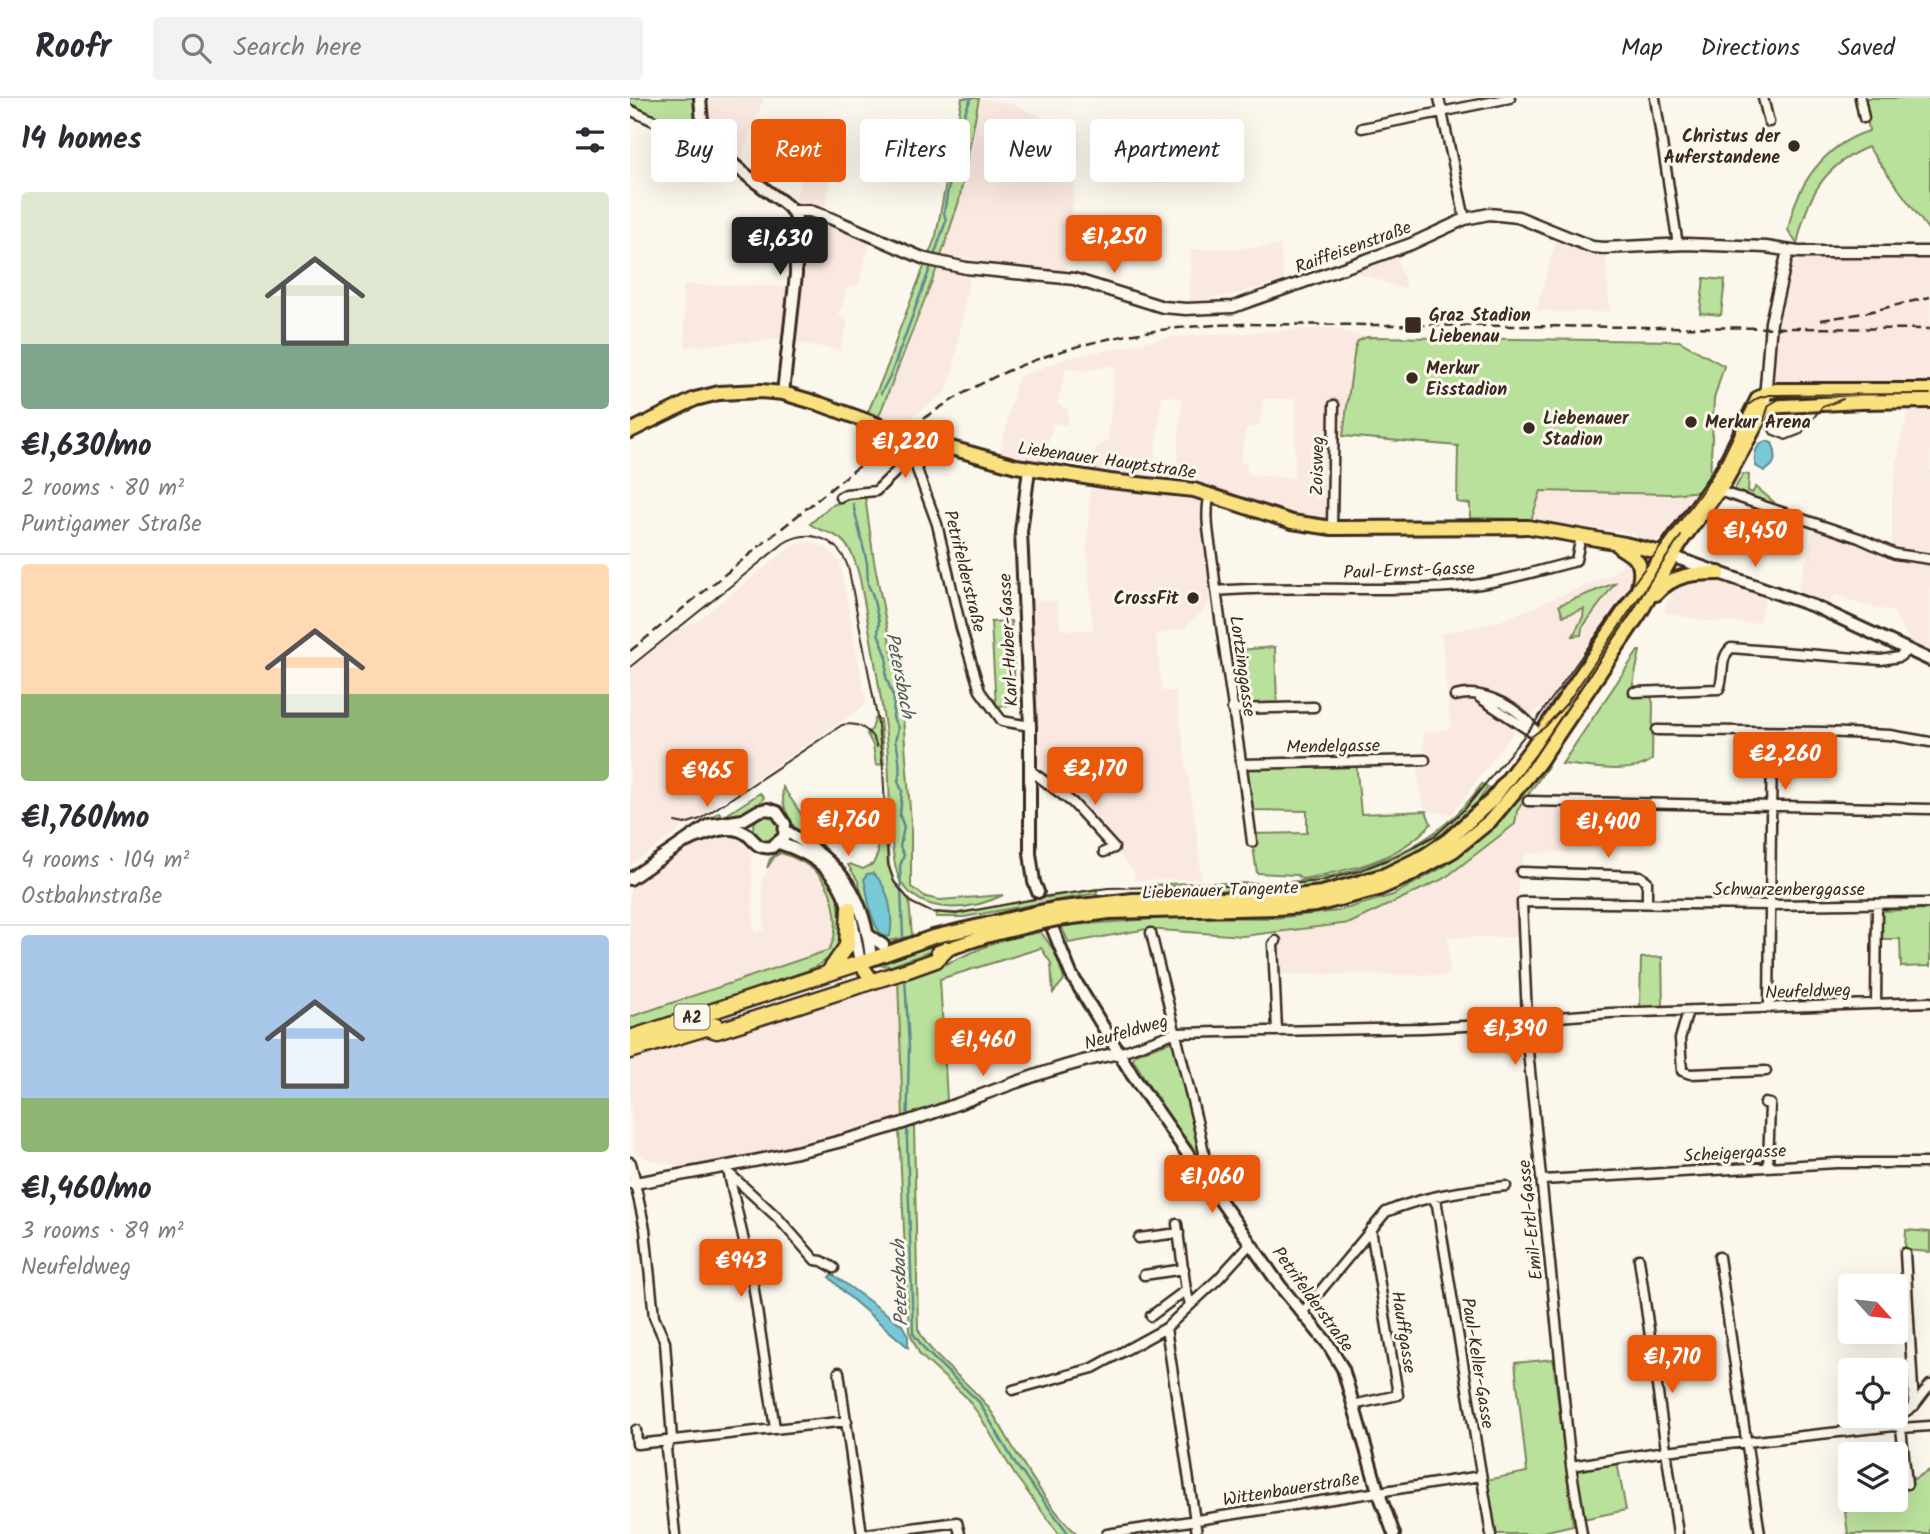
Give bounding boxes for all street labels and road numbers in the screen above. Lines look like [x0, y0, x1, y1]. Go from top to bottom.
street label: Raiffeisenstraße [1291, 214, 1416, 283]
street label: Liebenauer Hauptstraße [1016, 435, 1198, 488]
street label: Zoisweg [1303, 436, 1334, 496]
street label: Petrifelderstraße [934, 507, 993, 636]
street label: Paul-Ernst-Gasse [1343, 555, 1475, 588]
street label: Karl-Huber-Gasse [992, 573, 1027, 707]
street label: Lortzinggasse [1220, 614, 1263, 719]
street label: Mendelgasse [1286, 732, 1380, 763]
street label: Liebenauer Tangente [1141, 874, 1299, 909]
street label: Schwarzenberggasse [1713, 876, 1865, 905]
street label: Neufeldweg [1765, 977, 1852, 1008]
road number: A2 [674, 1004, 710, 1029]
street label: Neufeldweg [1081, 1008, 1172, 1059]
street label: Scheigergasse [1683, 1137, 1787, 1172]
street label: Emil-Ertl-Gasse [1511, 1158, 1552, 1281]
street label: Petrifelderstraße [1263, 1241, 1360, 1359]
street label: Hauffgasse [1382, 1289, 1423, 1376]
street label: Paul-Keller-Gasse [1452, 1296, 1501, 1431]
street label: Wittenbauerstraße [1221, 1465, 1362, 1516]

